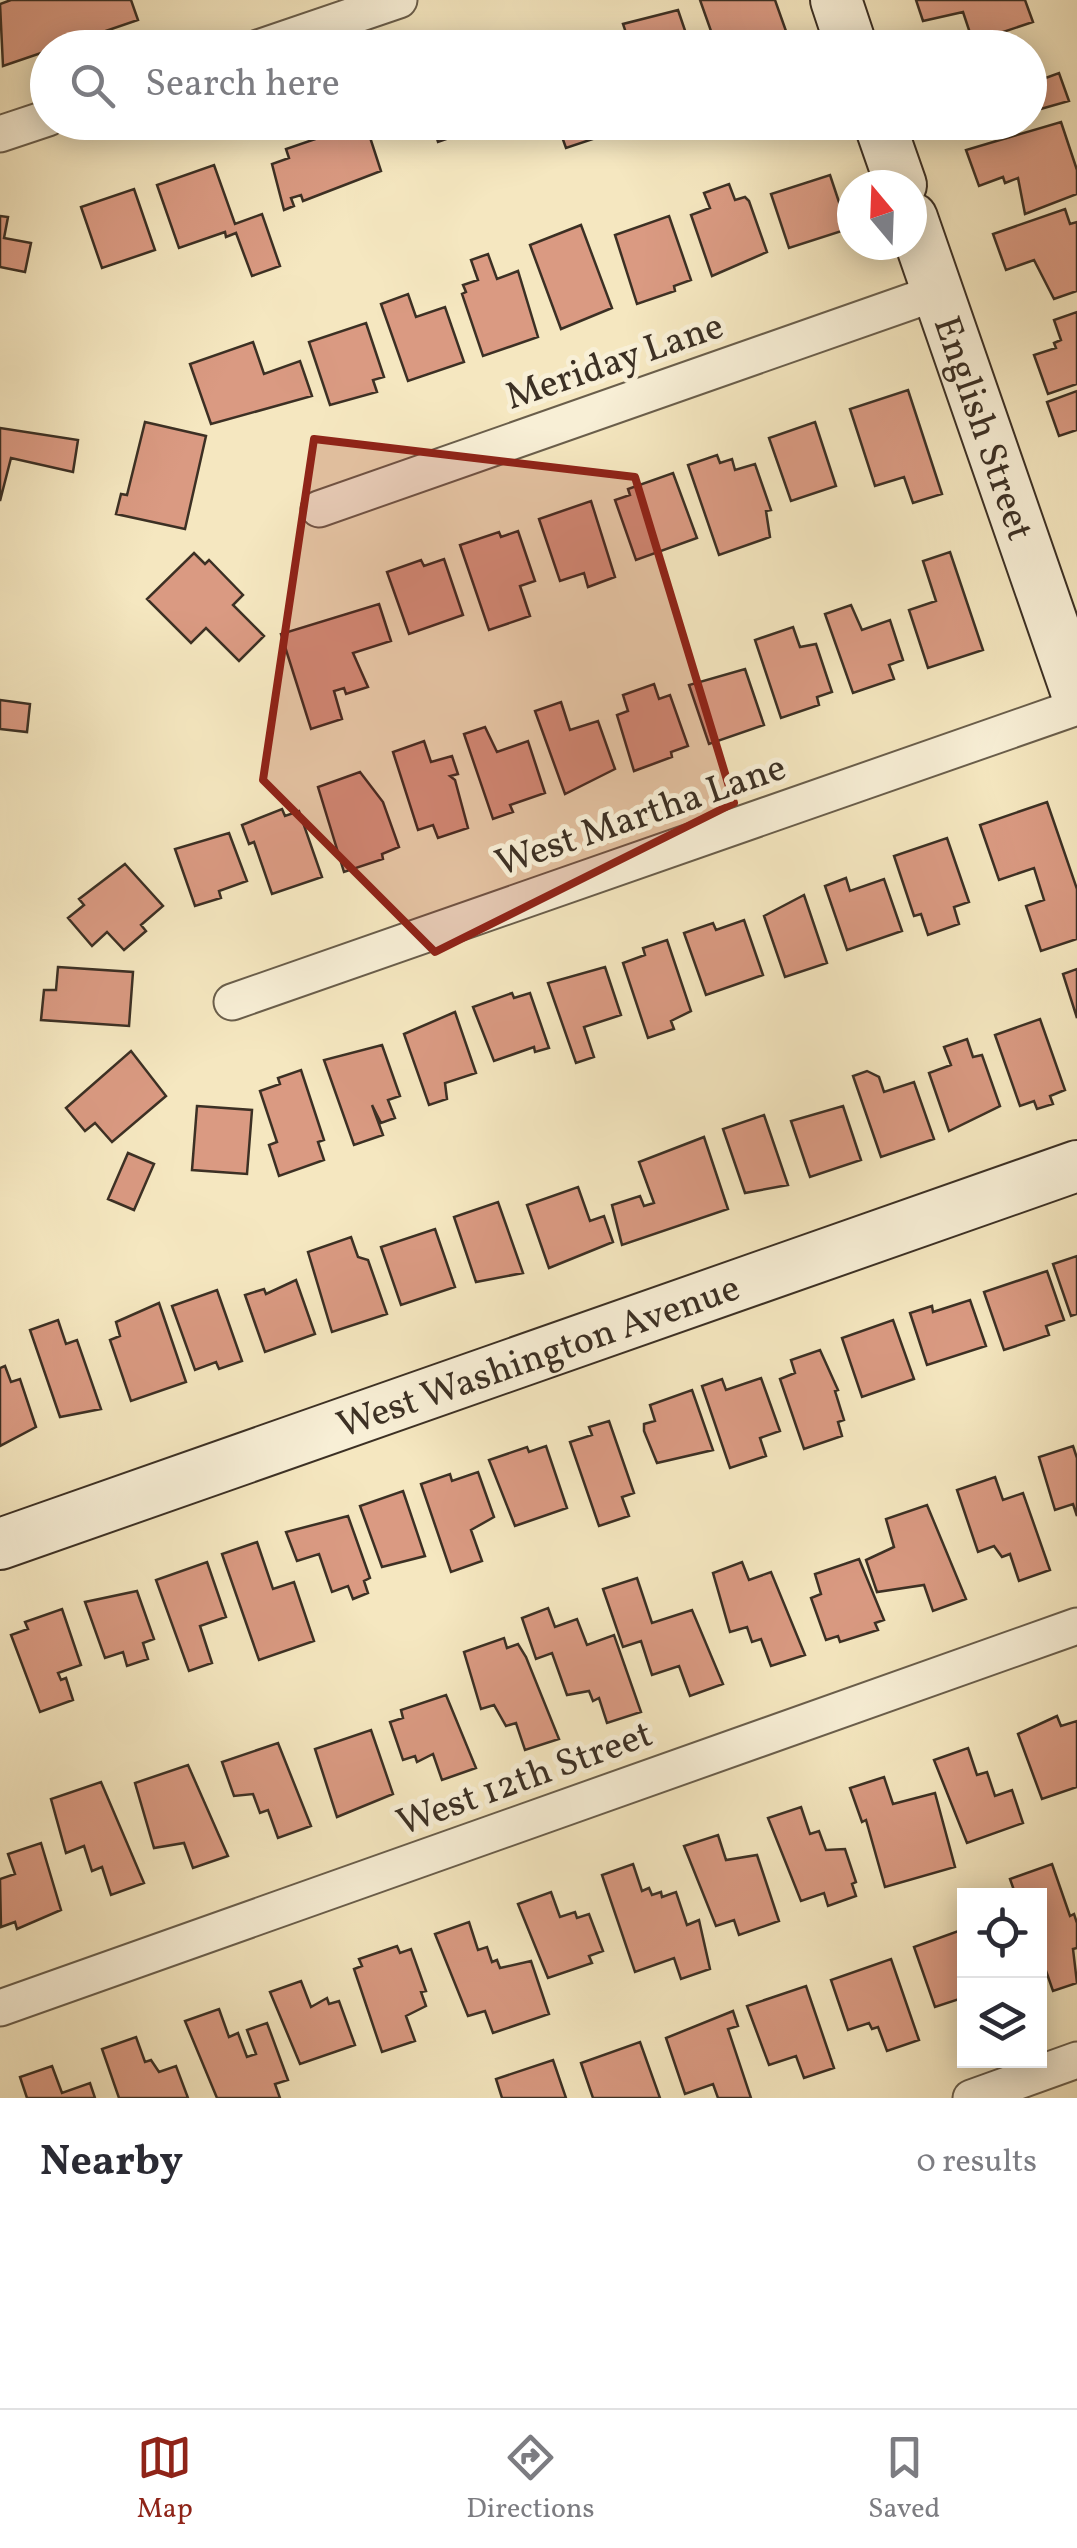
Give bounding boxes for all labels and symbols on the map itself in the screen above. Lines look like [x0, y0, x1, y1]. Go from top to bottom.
north arrow [837, 170, 927, 260]
street label: Meriday Lane [499, 301, 731, 425]
street label: English Street [918, 310, 1045, 548]
street label: West Martha Lane [489, 743, 793, 892]
street label: West Washington Avenue [330, 1263, 748, 1454]
street label: West 12th Street [390, 1709, 660, 1851]

